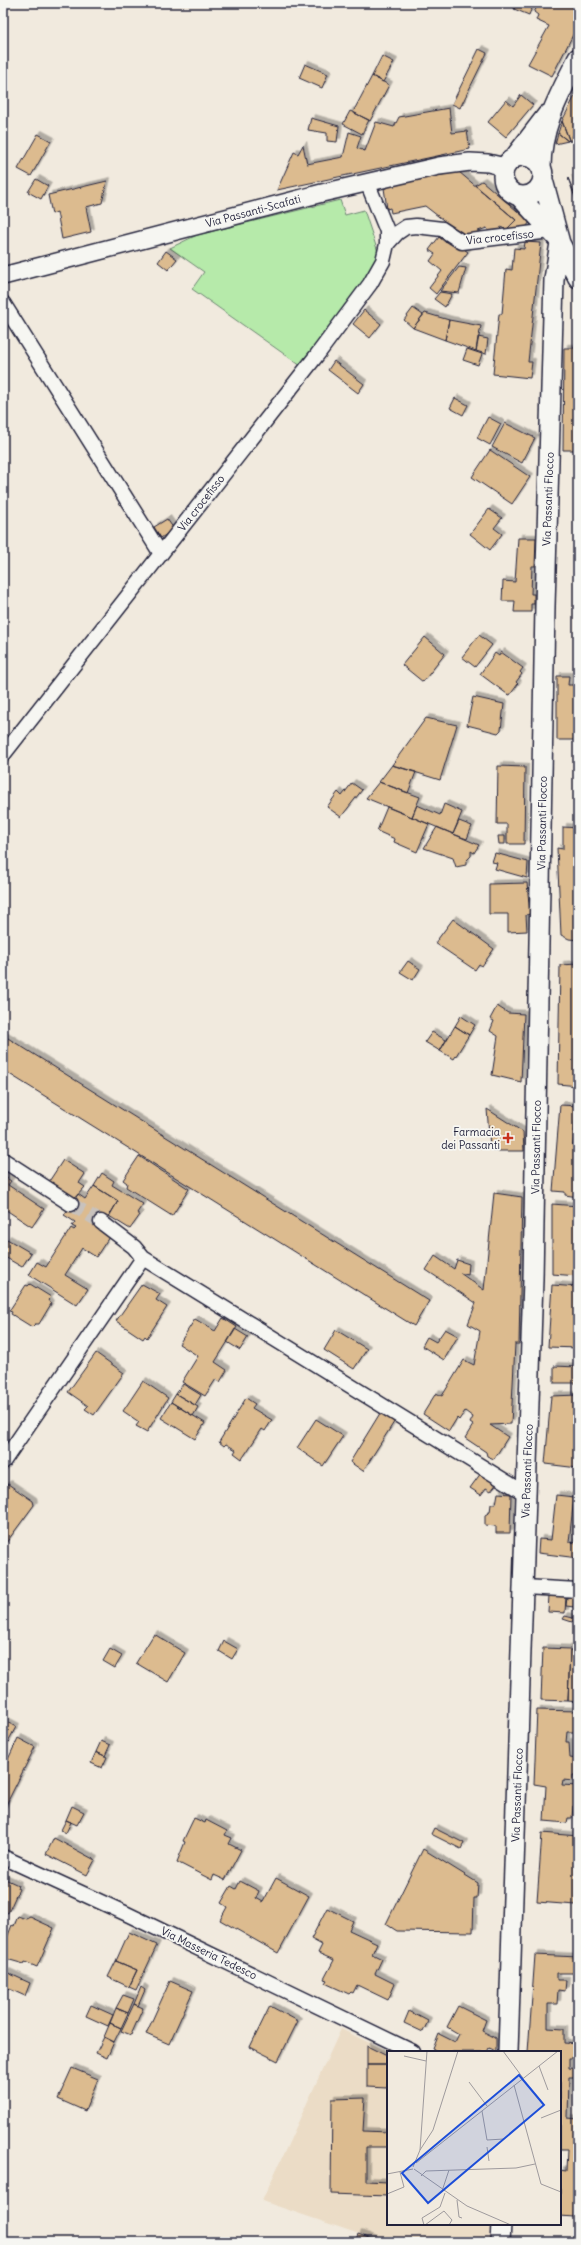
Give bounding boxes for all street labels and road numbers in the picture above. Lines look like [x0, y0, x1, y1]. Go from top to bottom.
street label: Via Passanti-Scafati [204, 192, 302, 230]
street label: Via crocefisso [465, 226, 535, 248]
street label: Via Passanti Flocco [539, 452, 557, 546]
street label: Via crocefisso [175, 472, 227, 534]
street label: Via Passanti Flocco [534, 776, 550, 870]
street label: Via Passanti Flocco [528, 1100, 544, 1194]
street label: Via Passanti Flocco [518, 1424, 536, 1518]
street label: Via Passanti Flocco [508, 1748, 526, 1842]
street label: Via Masseria Tedesco [159, 1924, 259, 1982]

